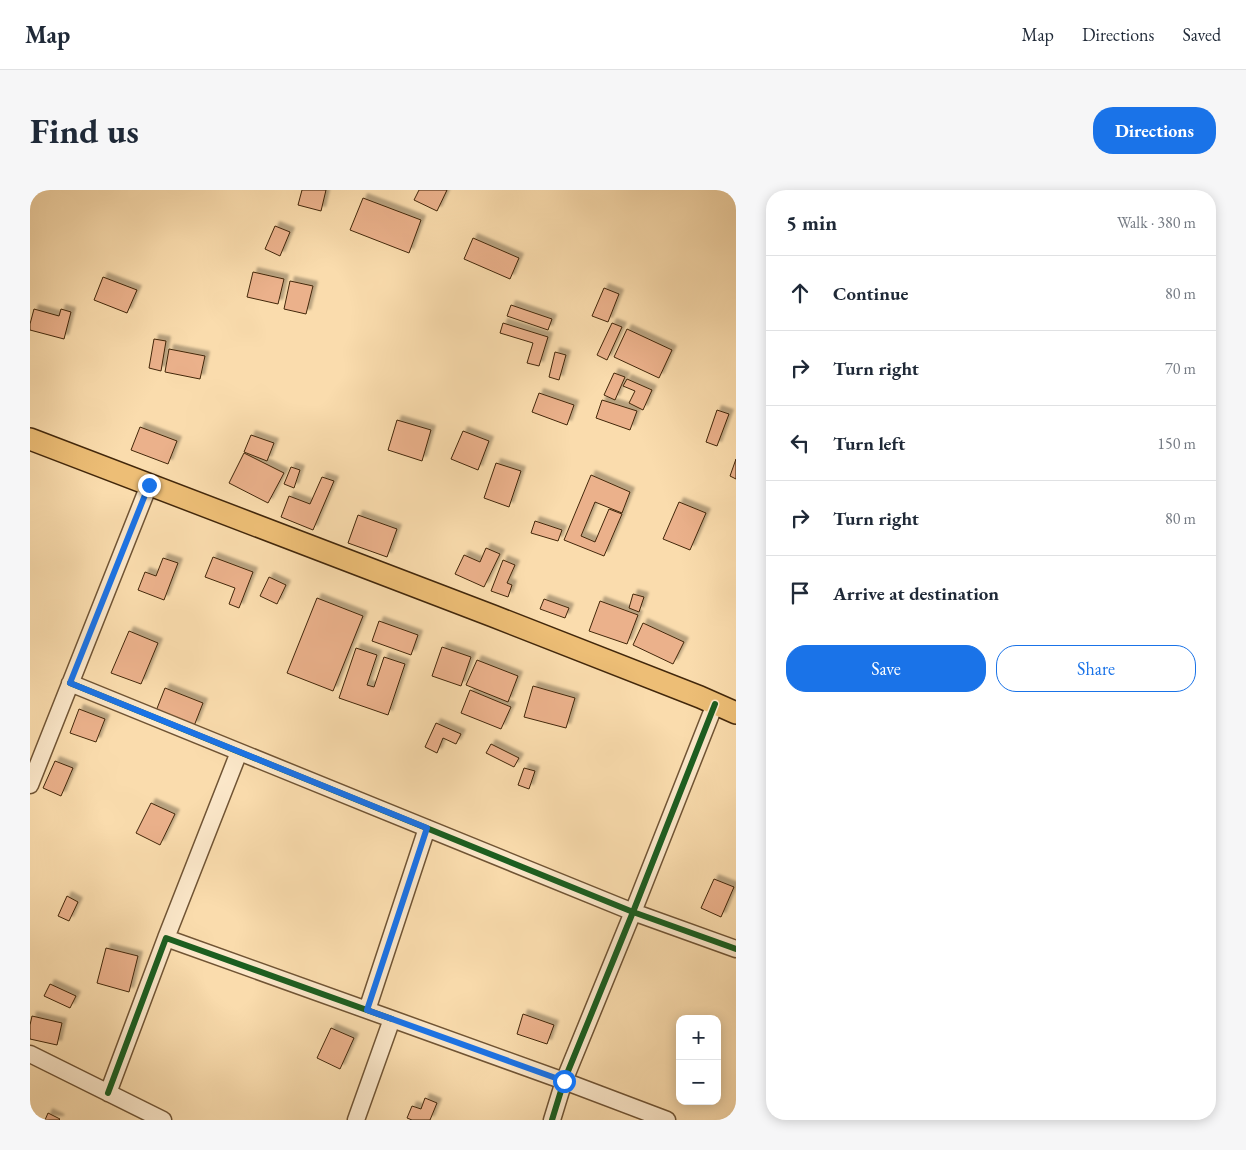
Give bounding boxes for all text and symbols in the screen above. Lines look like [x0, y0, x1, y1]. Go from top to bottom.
text: Map [25, 19, 70, 50]
text: Map [1022, 23, 1054, 46]
text: Directions [1082, 23, 1154, 46]
text: Saved [1182, 23, 1221, 46]
button: Directions [1093, 107, 1216, 154]
text: Find us [30, 108, 139, 153]
text: 5 min [786, 209, 837, 236]
text: Walk · 380 m [1117, 212, 1196, 233]
icon: ahead [786, 279, 814, 307]
text: Continue [833, 281, 908, 306]
text: 80 m [1165, 283, 1196, 304]
icon: right [786, 354, 814, 382]
text: Turn right [833, 356, 919, 381]
text: 70 m [1165, 358, 1196, 379]
icon: left [786, 429, 814, 457]
text: Turn left [833, 431, 905, 456]
text: 150 m [1157, 433, 1196, 454]
route end [138, 474, 161, 497]
icon: right [786, 504, 814, 532]
text: Turn right [833, 506, 919, 531]
text: 80 m [1165, 508, 1196, 529]
icon: arrive [786, 579, 814, 607]
text: Arrive at destination [833, 581, 999, 606]
button: Save [786, 645, 986, 692]
button: Share [996, 645, 1196, 692]
map controls [676, 1015, 721, 1105]
button: + [676, 1015, 721, 1060]
button: − [676, 1060, 721, 1105]
route start [553, 1070, 576, 1093]

